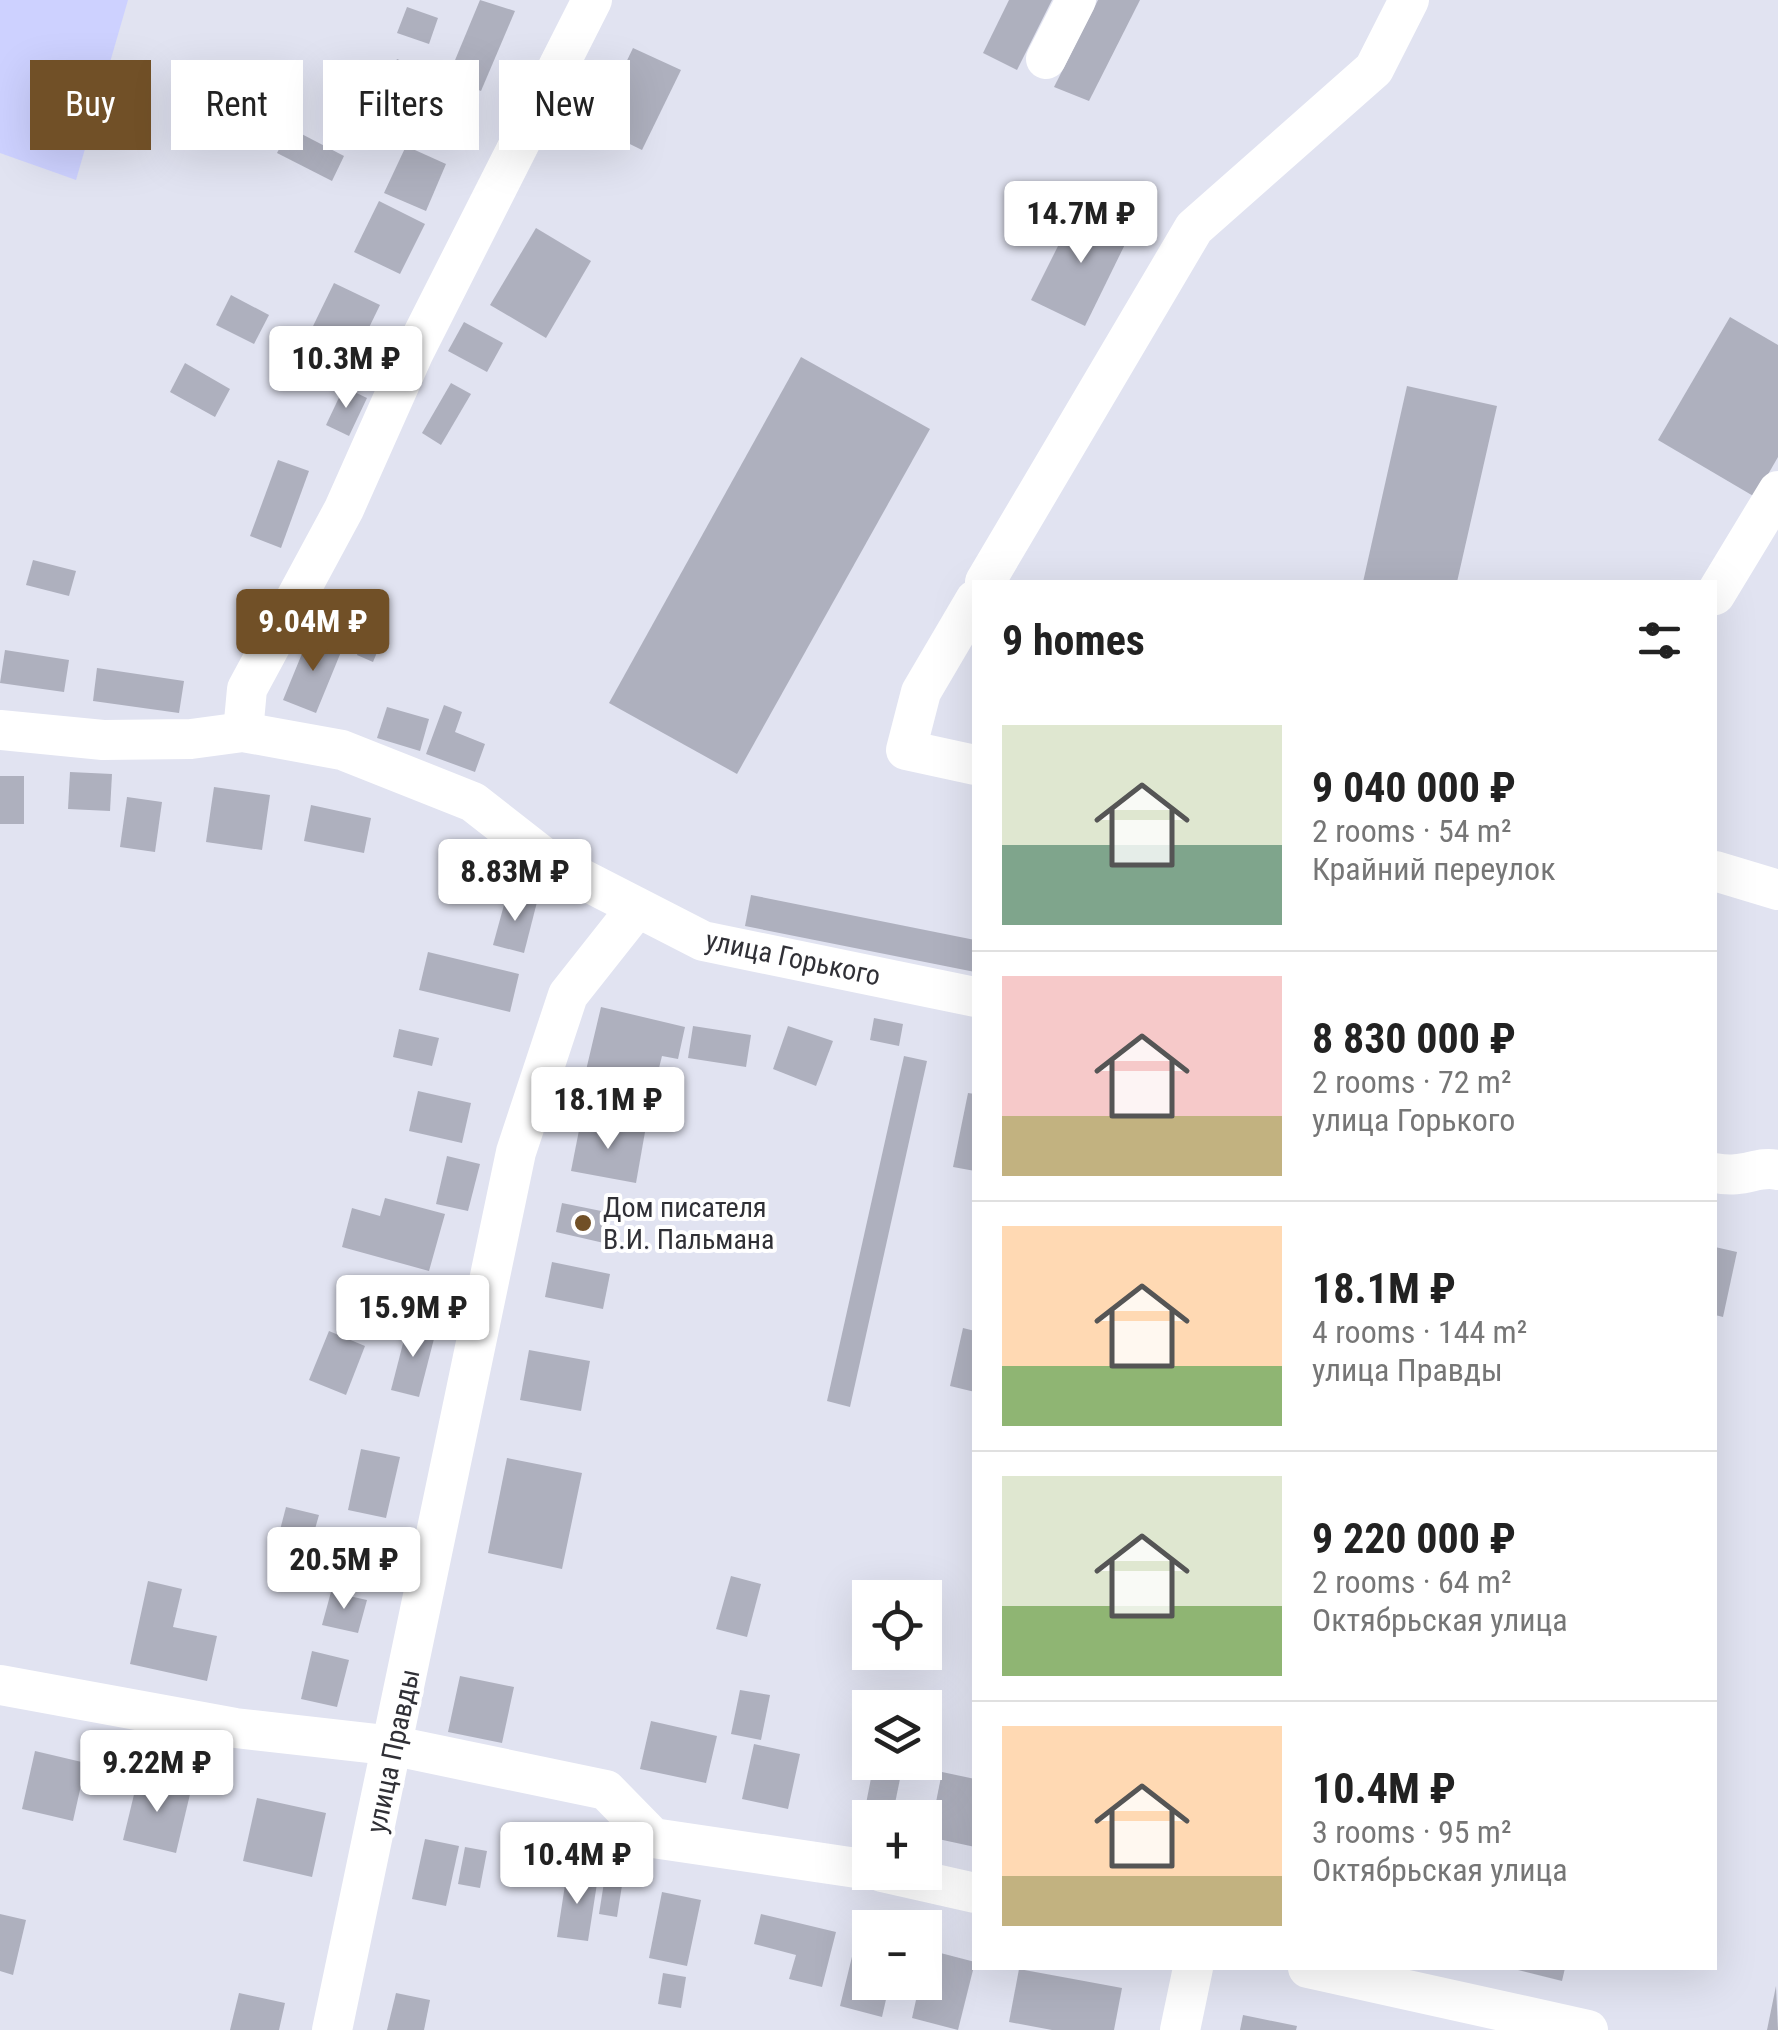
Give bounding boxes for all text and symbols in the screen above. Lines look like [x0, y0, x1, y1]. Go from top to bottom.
chip: Buy [30, 60, 151, 150]
chip: Rent [171, 60, 303, 150]
chip: Filters [323, 60, 479, 150]
chip: New [499, 60, 630, 150]
pin: 14.7M ₽ [989, 181, 1173, 266]
text: 14.7M ₽ [1026, 194, 1136, 232]
pin: 10.3M ₽ [254, 326, 438, 411]
text: 10.3M ₽ [291, 339, 401, 377]
pin: 9.04M ₽ [221, 589, 405, 674]
text: 9.04M ₽ [258, 602, 368, 640]
icon: filters [1632, 613, 1687, 668]
text: 9 homes [1002, 616, 1145, 665]
text: 9 040 000 ₽ [1312, 763, 1516, 812]
icon: home [1082, 765, 1202, 885]
text: 2 rooms · 54 m² [1312, 812, 1511, 850]
pin: 8.83M ₽ [423, 839, 607, 924]
text: Крайний переулок [1312, 850, 1556, 888]
text: 8.83M ₽ [460, 852, 570, 890]
street label: улица Горького [703, 923, 883, 993]
text: 8 830 000 ₽ [1312, 1014, 1516, 1063]
icon: home [1082, 1016, 1202, 1136]
text: 2 rooms · 72 m² [1312, 1063, 1511, 1101]
pin: 18.1M ₽ [516, 1067, 700, 1152]
text: 18.1M ₽ [553, 1080, 663, 1118]
text: улица Горького [1312, 1101, 1515, 1139]
place label: Дом писателя В.И. Пальмана [603, 1191, 774, 1256]
marker: Дом писателя В.И. Пальмана [572, 1212, 594, 1234]
text: 18.1M ₽ [1312, 1264, 1456, 1313]
icon: home [1082, 1266, 1202, 1386]
pin: 15.9M ₽ [321, 1275, 505, 1360]
text: 15.9M ₽ [358, 1288, 468, 1326]
text: 4 rooms · 144 m² [1312, 1313, 1527, 1351]
text: улица Правды [1312, 1351, 1503, 1389]
text: 9 220 000 ₽ [1312, 1514, 1516, 1563]
icon: home [1082, 1516, 1202, 1636]
pin: 20.5M ₽ [252, 1527, 436, 1612]
text: 20.5M ₽ [289, 1540, 399, 1578]
text: 2 rooms · 64 m² [1312, 1563, 1511, 1601]
map controls [852, 1580, 942, 2000]
button: locate [852, 1580, 942, 1670]
text: Октябрьская улица [1312, 1601, 1568, 1639]
street label: улица Правды [360, 1666, 426, 1836]
button: layers [852, 1690, 942, 1780]
pin: 9.22M ₽ [65, 1730, 249, 1815]
text: 9.22M ₽ [102, 1743, 212, 1781]
text: 10.4M ₽ [1312, 1764, 1456, 1813]
icon: home [1082, 1766, 1202, 1886]
button: + [852, 1800, 942, 1890]
text: 3 rooms · 95 m² [1312, 1813, 1511, 1851]
pin: 10.4M ₽ [485, 1822, 669, 1907]
text: 10.4M ₽ [522, 1835, 632, 1873]
text: Октябрьская улица [1312, 1851, 1568, 1889]
button: − [852, 1910, 942, 2000]

